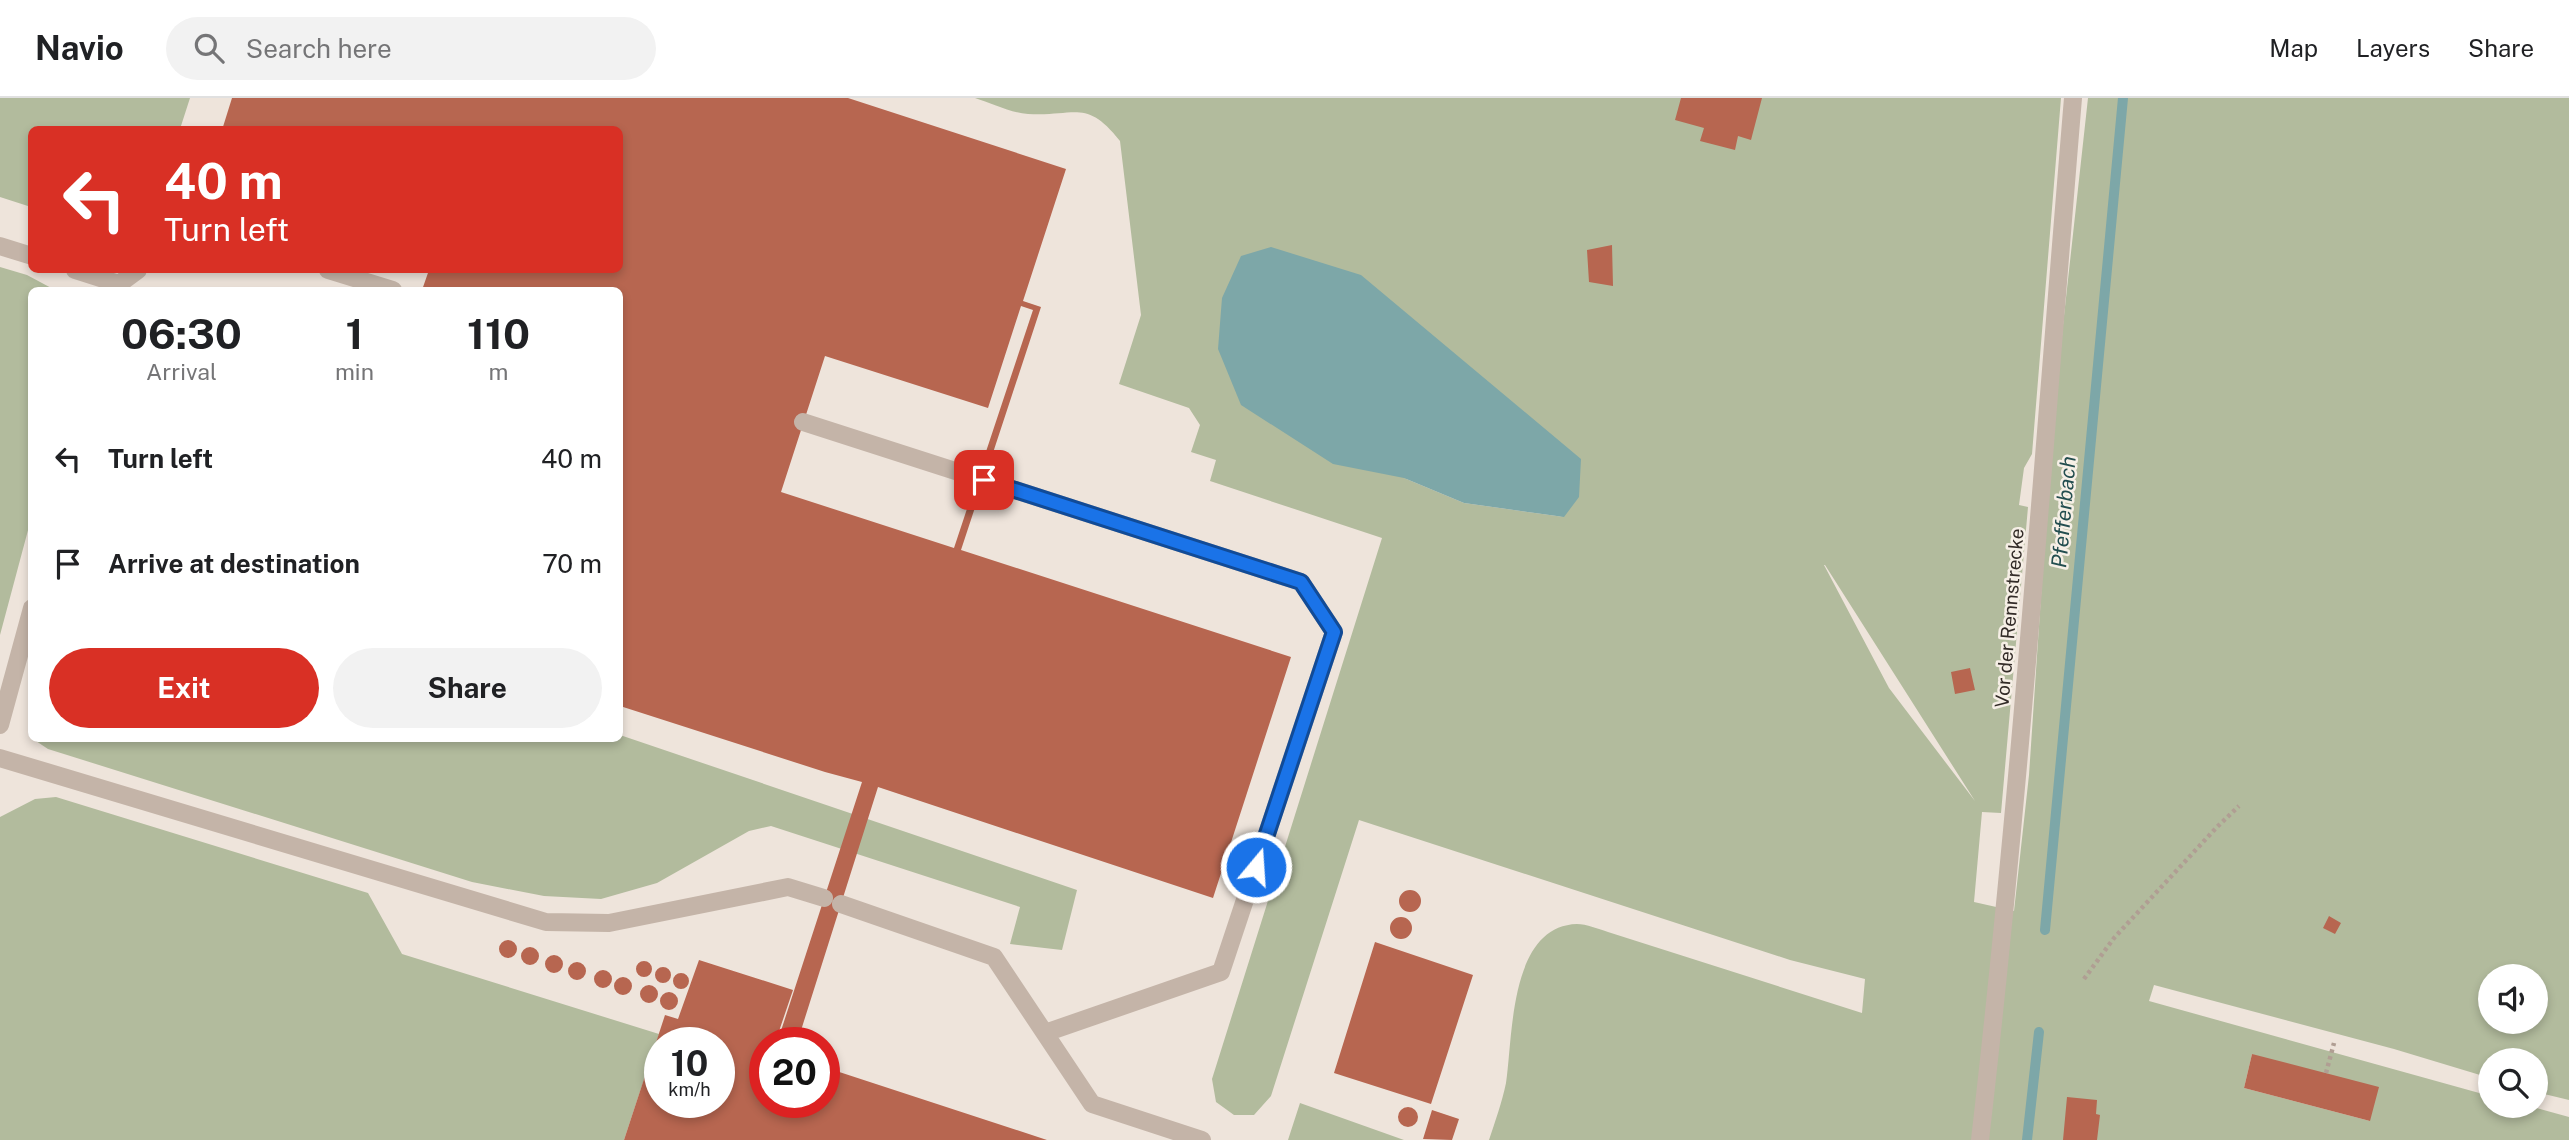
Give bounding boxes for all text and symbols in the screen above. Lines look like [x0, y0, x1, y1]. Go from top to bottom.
search box [166, 17, 656, 80]
text: Navio [35, 29, 124, 67]
icon: search [190, 29, 228, 67]
text: Search here [246, 33, 392, 64]
text: Map [2269, 34, 2318, 62]
text: Layers [2356, 34, 2430, 62]
text: Share [2468, 34, 2534, 62]
text: 40 m [164, 152, 283, 210]
icon: left [49, 154, 140, 245]
text: Turn left [164, 211, 289, 248]
text: 06:30 [121, 309, 242, 358]
text: 1 [345, 309, 363, 358]
text: 110 [467, 309, 530, 358]
text: Arrival [146, 358, 217, 385]
text: min [335, 358, 374, 385]
text: m [489, 358, 508, 385]
icon: left [49, 440, 87, 478]
text: Turn left [108, 443, 213, 474]
text: 40 m [541, 443, 602, 474]
pin [954, 450, 1014, 510]
water label: Pfefferbach [2046, 455, 2081, 569]
icon: arrive [965, 461, 1003, 499]
street label: Vor der Rennstrecke [1990, 528, 2028, 708]
icon: arrive [49, 545, 87, 583]
text: Arrive at destination [108, 548, 360, 579]
text: 70 m [542, 548, 602, 579]
button: Exit [49, 648, 319, 728]
button: Share [333, 648, 602, 728]
position arrow [1219, 830, 1293, 904]
map controls [2478, 964, 2548, 1118]
button: sound [2478, 964, 2548, 1034]
speed limit sign: 20 [749, 1027, 840, 1118]
text: 10 [671, 1043, 708, 1084]
button: search [2478, 1048, 2548, 1118]
text: km/h [668, 1079, 711, 1100]

